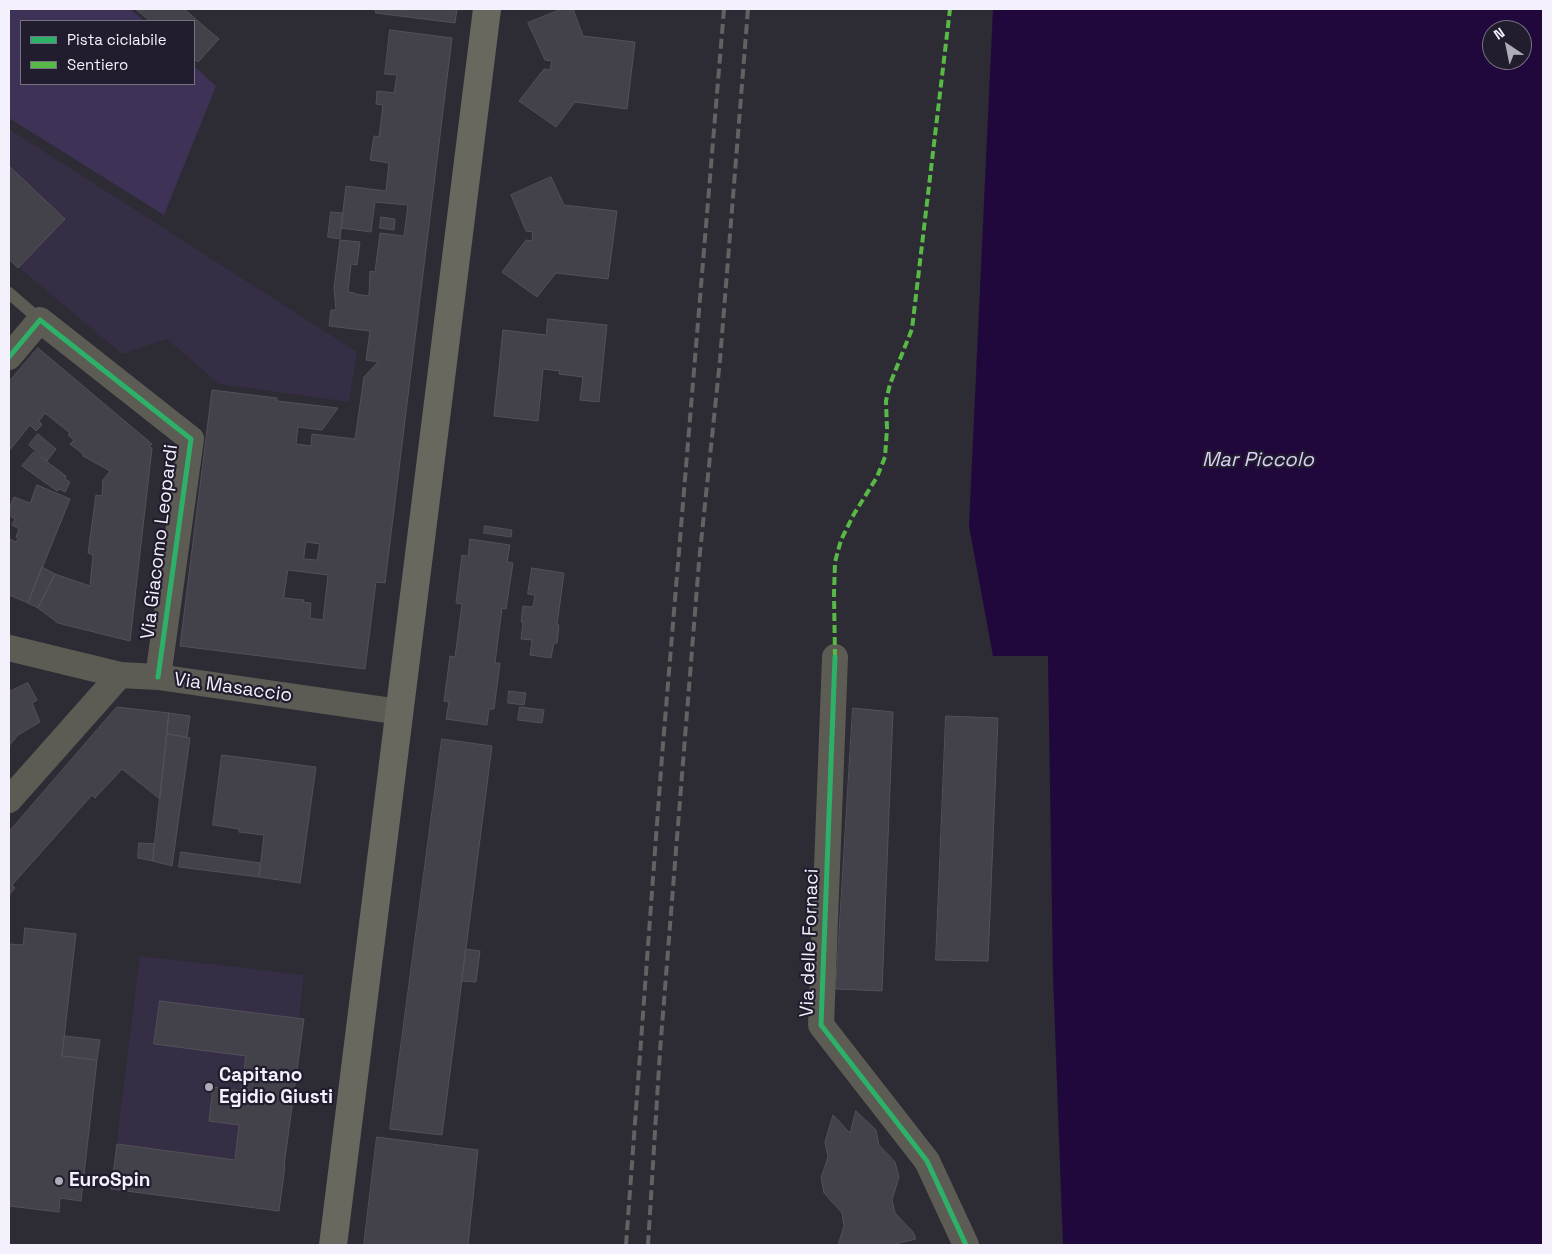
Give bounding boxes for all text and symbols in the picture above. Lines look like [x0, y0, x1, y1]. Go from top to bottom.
legend [20, 20, 195, 85]
north arrow [1482, 20, 1532, 70]
text: N [1490, 23, 1508, 43]
text: Pista ciclabile [67, 30, 167, 49]
text: Sentiero [67, 55, 128, 74]
street label: Via Giacomo Leopardi [137, 443, 183, 641]
water label: Mar Piccolo [1202, 449, 1314, 473]
street label: Via Masaccio [172, 668, 294, 708]
street label: Via delle Fornaci [796, 868, 824, 1018]
place label: Capitano Egidio Giusti [219, 1065, 333, 1109]
marker: Capitano Egidio Giusti [203, 1081, 215, 1093]
place label: EuroSpin [69, 1170, 150, 1192]
marker: EuroSpin [53, 1175, 65, 1187]

